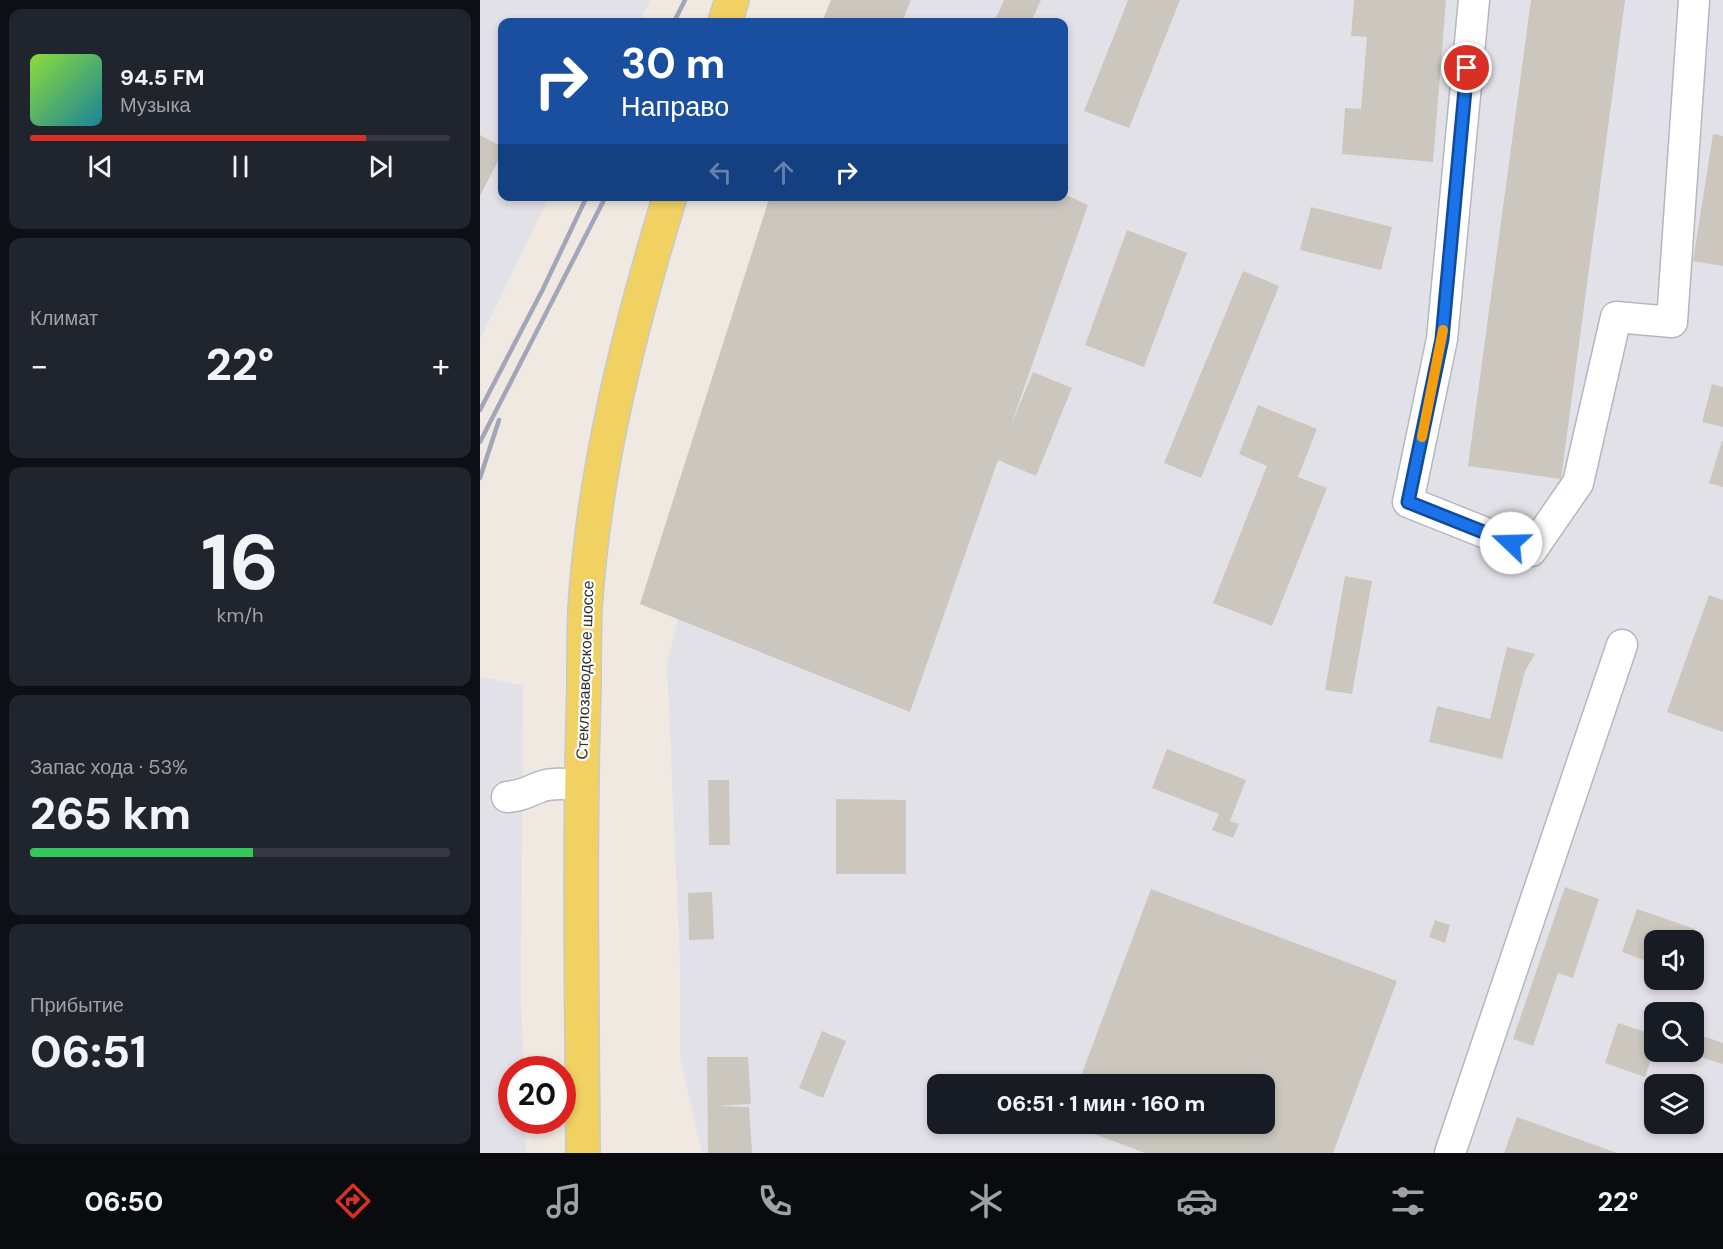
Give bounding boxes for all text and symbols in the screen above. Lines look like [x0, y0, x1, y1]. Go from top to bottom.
text: 30 m [621, 36, 725, 91]
icon: right [522, 42, 600, 120]
pin [1441, 42, 1492, 93]
icon: arrive [1450, 51, 1483, 84]
text: 94.5 FM [120, 63, 204, 92]
text: Направо [621, 89, 729, 124]
text: Музыка [120, 92, 191, 118]
icon: previous [84, 150, 117, 183]
icon: pause [224, 150, 257, 183]
icon: next [364, 150, 397, 183]
icon: left [704, 156, 737, 189]
icon: ahead [767, 156, 800, 189]
icon: right [830, 156, 863, 189]
text: Климат [30, 305, 98, 331]
text: 22° [206, 335, 274, 394]
text: − [30, 344, 48, 387]
text: + [432, 344, 450, 387]
position arrow [1479, 511, 1543, 575]
text: 16 [201, 512, 279, 613]
street label: Стеклозаводское шоссе [571, 580, 599, 760]
text: km/h [216, 602, 264, 628]
text: Запас хода · 53% [30, 754, 188, 780]
text: 265 km [30, 784, 191, 843]
map controls [1644, 930, 1704, 1134]
button: sound [1644, 930, 1704, 990]
text: Прибытие [30, 992, 124, 1018]
button: search [1644, 1002, 1704, 1062]
text: 06:51 [30, 1022, 147, 1081]
speed limit sign: 20 [498, 1056, 576, 1134]
button: layers [1644, 1074, 1704, 1134]
text: 06:51 · 1 мин · 160 m [997, 1089, 1205, 1118]
icon: directions [332, 1180, 374, 1222]
icon: music [543, 1180, 585, 1222]
icon: phone [754, 1180, 796, 1222]
icon: climate [965, 1180, 1007, 1222]
icon: car [1176, 1180, 1218, 1222]
icon: filters [1387, 1180, 1429, 1222]
text: 06:50 [84, 1184, 163, 1219]
text: 22° [1597, 1184, 1638, 1219]

